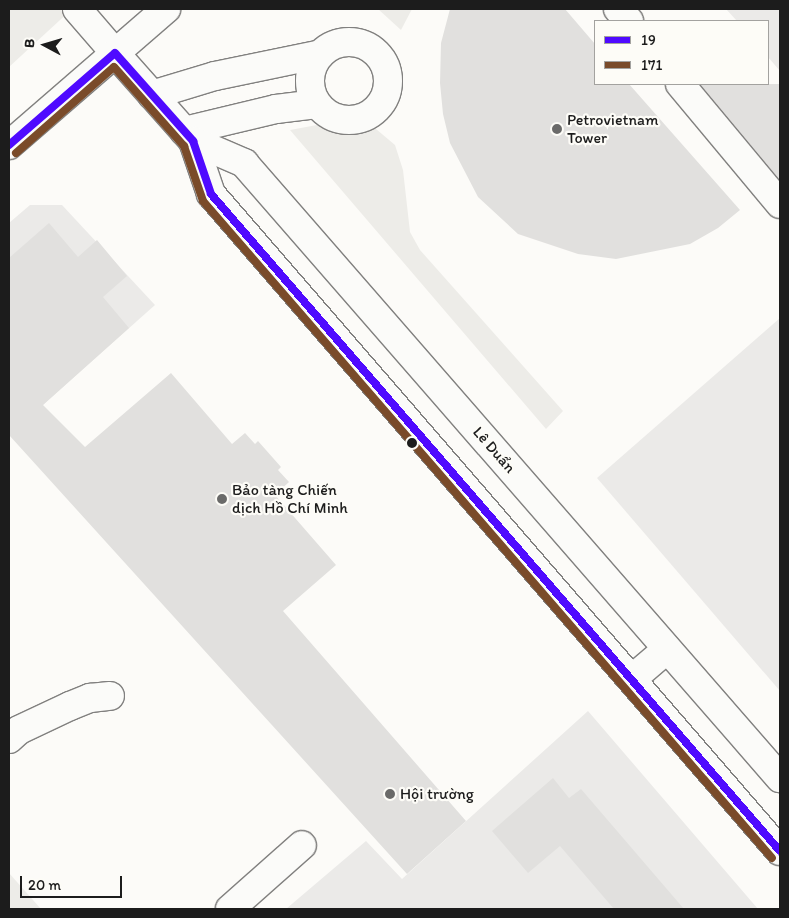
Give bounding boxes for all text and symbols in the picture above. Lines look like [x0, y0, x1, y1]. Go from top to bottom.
north arrow [20, 20, 70, 70]
legend [594, 20, 769, 85]
text: 19 [641, 31, 656, 49]
text: B [21, 38, 39, 49]
text: 171 [641, 56, 662, 74]
place label: Petrovietnam Tower [567, 110, 658, 148]
marker: Petrovietnam Tower [551, 123, 563, 135]
street label: Lê Duẩn [468, 423, 520, 477]
unlabelled marker [407, 438, 417, 448]
place label: Bảo tàng Chiến dịch Hồ Chí Minh [232, 480, 348, 518]
marker: Bảo tàng Chiến dịch Hồ Chí Minh [216, 493, 228, 505]
place label: Hội trường [400, 784, 474, 804]
marker: Hội trường [384, 788, 396, 800]
scale bar [22, 866, 125, 898]
text: 20 m [28, 876, 61, 894]

